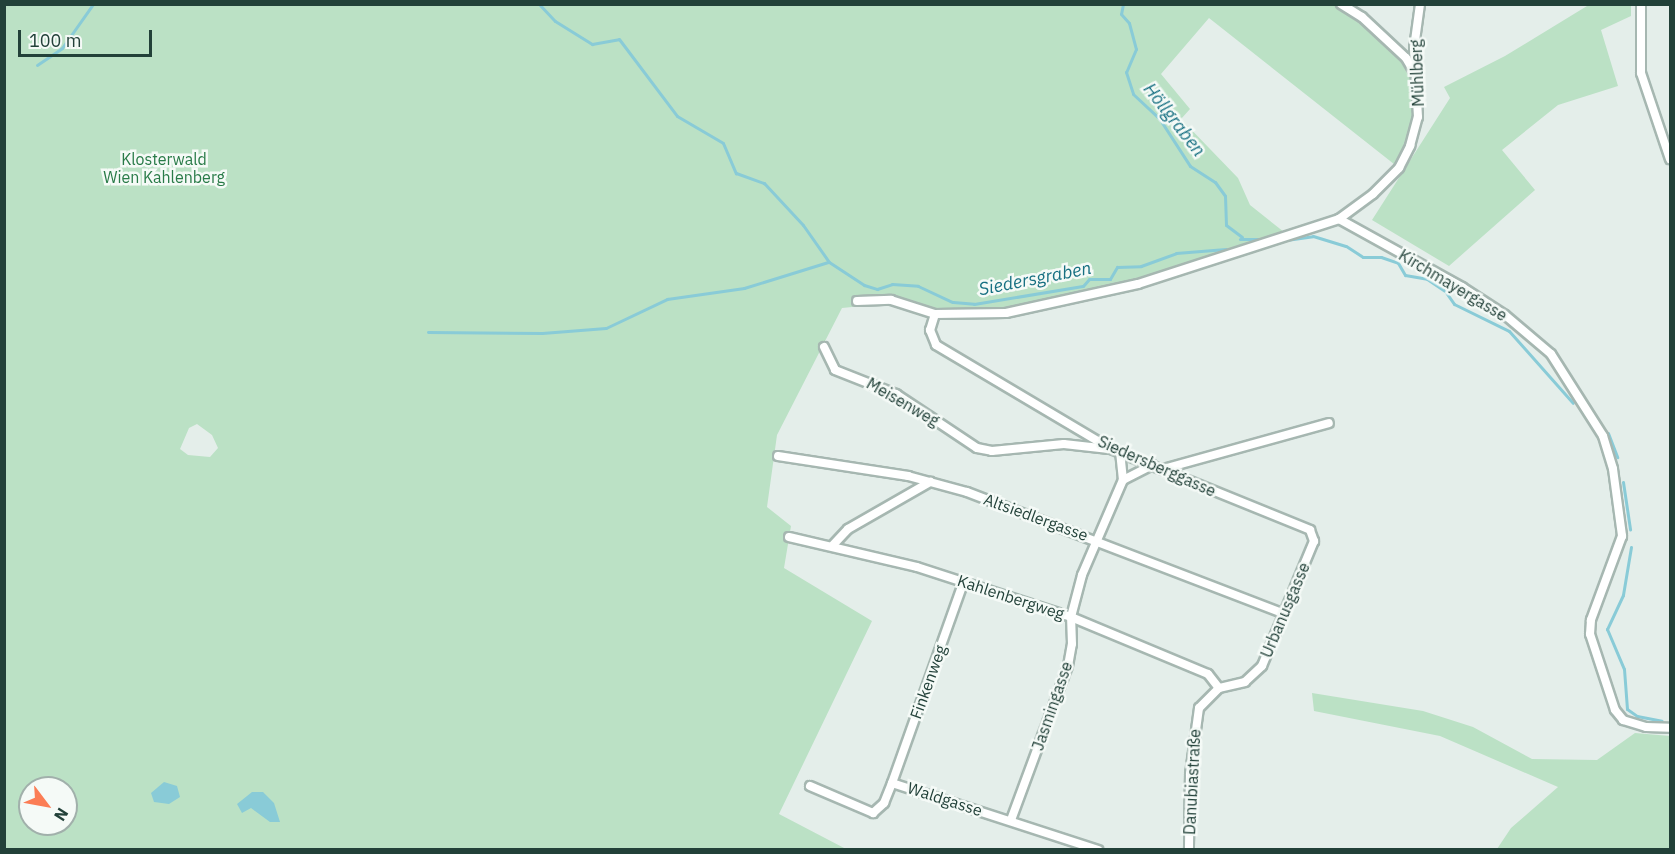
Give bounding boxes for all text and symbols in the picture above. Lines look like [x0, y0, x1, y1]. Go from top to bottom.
scale bar [21, 18, 154, 56]
text: 100 m [29, 29, 81, 52]
street label: Mühlberg [1406, 39, 1428, 107]
water label: Höllgraben [1139, 79, 1209, 161]
park label: Klosterwald Wien Kahlenberg [103, 149, 225, 187]
street label: Kirchmayergasse [1395, 245, 1511, 325]
water label: Siedersgraben [977, 257, 1093, 301]
street label: Meisenweg [863, 373, 943, 431]
street label: Siedersberggasse [1095, 431, 1219, 501]
street label: Altsiedlergasse [981, 489, 1091, 545]
street label: Urbanusgasse [1256, 560, 1314, 660]
street label: Kahlenbergweg [955, 571, 1067, 623]
street label: Finkenweg [906, 642, 950, 722]
street label: Jasmingasse [1028, 659, 1076, 753]
street label: Danubiastraße [1180, 729, 1204, 835]
north arrow [18, 776, 78, 836]
street label: Waldgasse [905, 778, 985, 820]
text: N [50, 804, 73, 825]

